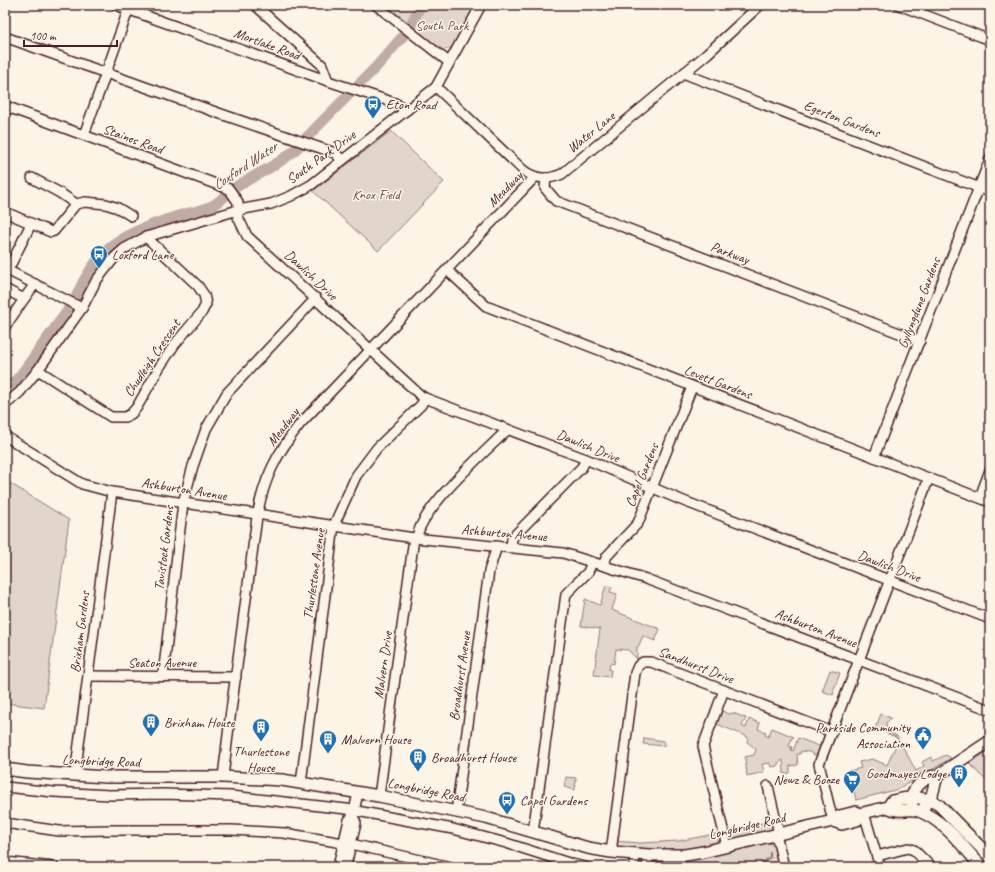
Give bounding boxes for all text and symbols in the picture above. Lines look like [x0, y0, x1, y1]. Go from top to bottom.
park label: South Park [416, 17, 470, 34]
scale bar [24, 22, 117, 48]
street label: Mortlake Road [232, 24, 305, 65]
text: 100 m [30, 28, 57, 44]
bus stop icon: Eton Road [363, 94, 383, 119]
place label: Eton Road [386, 96, 439, 113]
street label: Egerton Gardens [802, 97, 884, 142]
street label: Water Lane [564, 107, 619, 156]
street label: Staines Road [101, 120, 168, 159]
street label: South Park Drive [283, 125, 360, 188]
water label: Loxford Water [209, 136, 283, 194]
street label: Meadway [484, 167, 527, 211]
park label: Knox Field [352, 186, 402, 203]
street label: Parkway [708, 238, 753, 269]
bus stop icon: Loxford Lane [89, 244, 109, 269]
place label: Loxford Lane [112, 246, 175, 263]
street label: Dawlish Drive [281, 246, 342, 305]
street label: Gyllyngdune Gardens [894, 254, 945, 351]
street label: Chudleigh Crescent [120, 315, 185, 400]
street label: Levett Gardens [682, 361, 755, 403]
street label: Meadway [263, 404, 304, 449]
street label: Dawlish Drive [554, 426, 623, 467]
street label: Capel Gardens [622, 440, 663, 509]
street label: Ashburton Avenue [140, 474, 229, 504]
street label: Tavistock Gardens [150, 503, 178, 591]
street label: Ashburton Avenue [461, 521, 549, 545]
street label: Thurlestone Avenue [299, 526, 329, 620]
street label: Dawlish Drive [855, 546, 924, 586]
street label: Brixham Gardens [67, 589, 94, 674]
street label: Ashburton Avenue [773, 605, 860, 652]
street label: Malvern Drive [370, 629, 396, 700]
street label: Broadhurst Avenue [445, 629, 475, 722]
street label: Sandhurst Drive [656, 643, 737, 688]
street label: Seaton Avenue [128, 654, 198, 671]
building icon: Brixham House [141, 712, 161, 737]
place label: Brixham House [164, 714, 236, 731]
building icon: Thurlestone House [251, 717, 271, 742]
place label: Parkside Community Association [816, 719, 911, 752]
public building icon: Parkside Community Association [913, 725, 933, 750]
building icon: Malvern House [318, 729, 338, 754]
place label: Malvern House [341, 731, 412, 748]
place label: Thurlestone House [233, 743, 290, 776]
building icon: Broadhurst House [408, 747, 428, 772]
place label: Broadhurst House [431, 749, 518, 766]
street label: Longbridge Road [62, 751, 143, 771]
building icon: Goodmayes Lodge [949, 763, 969, 788]
place label: Goodmayes Lodge [866, 765, 947, 782]
supermarket icon: Newz & Booze [842, 769, 862, 794]
place label: Newz & Booze [773, 771, 840, 788]
street label: Longbridge Road [386, 774, 468, 806]
bus stop icon: Capel Gardens [497, 790, 517, 815]
place label: Capel Gardens [520, 792, 588, 809]
street label: Longbridge Road [707, 808, 789, 843]

